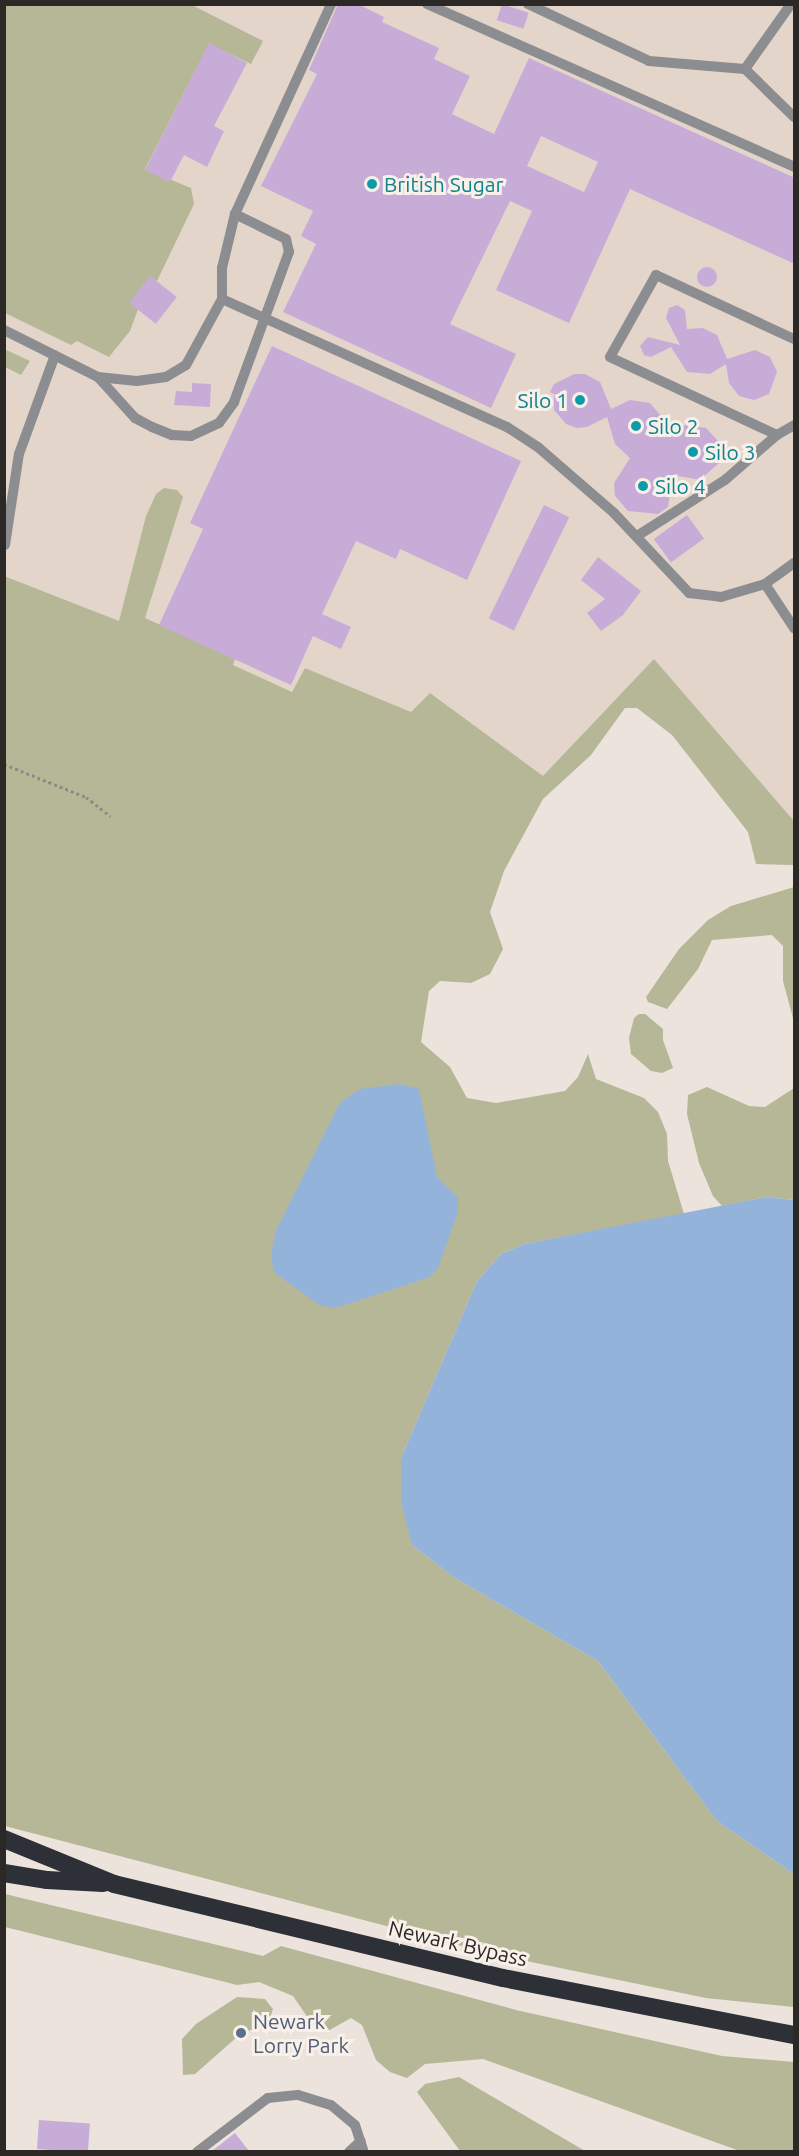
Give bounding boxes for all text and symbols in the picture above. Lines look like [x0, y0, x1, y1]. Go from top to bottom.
place label: British Sugar [384, 171, 503, 197]
marker: British Sugar [365, 177, 379, 191]
place label: Silo 1 [517, 387, 568, 413]
marker: Silo 1 [573, 393, 587, 407]
place label: Silo 2 [648, 413, 699, 439]
marker: Silo 2 [629, 419, 643, 433]
place label: Silo 3 [705, 439, 756, 465]
marker: Silo 3 [686, 445, 700, 459]
place label: Silo 4 [655, 473, 706, 499]
marker: Silo 4 [636, 479, 650, 493]
street label: Newark Bypass [386, 1915, 530, 1971]
place label: Newark Lorry Park [253, 2008, 349, 2058]
marker: Newark Lorry Park [234, 2026, 248, 2040]

